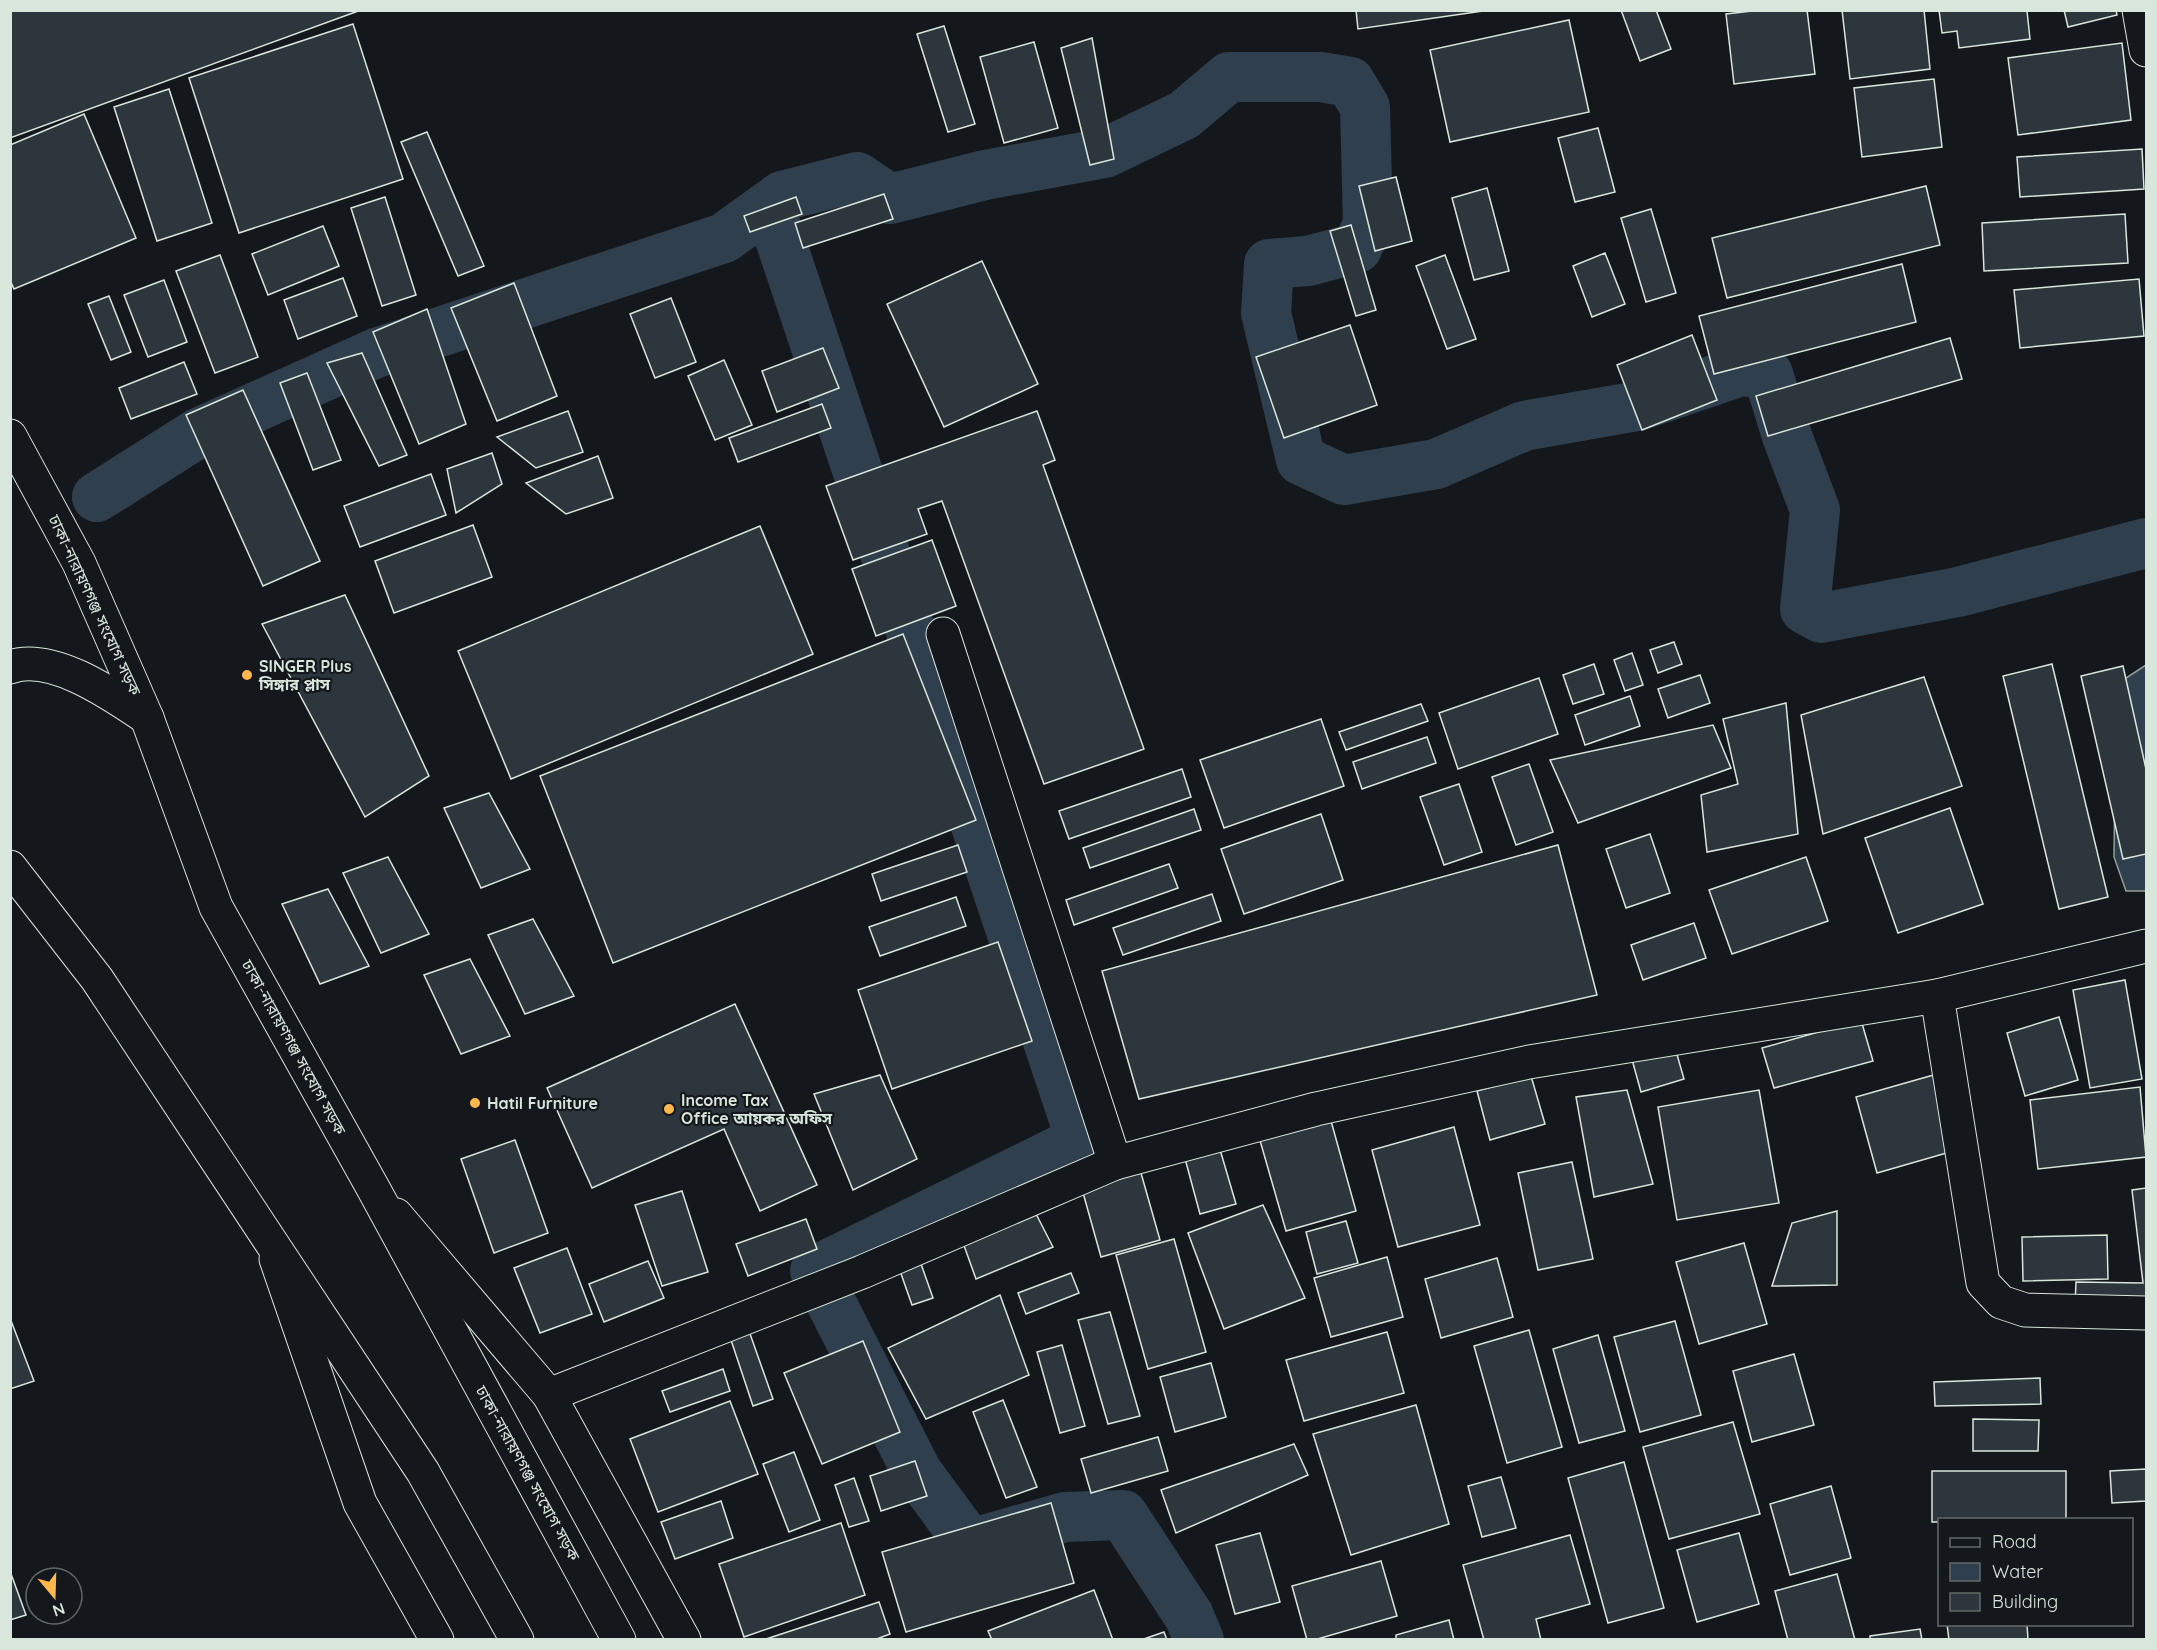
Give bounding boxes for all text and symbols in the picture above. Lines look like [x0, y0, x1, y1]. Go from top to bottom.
street label: ঢাকা-নারায়ণগঞ্জ সংযোগ সড়ক [44, 511, 146, 699]
place label: SINGER Plus সিঙ্গার প্লাস [258, 656, 352, 694]
marker: SINGER Plus সিঙ্গার প্লাস [240, 668, 254, 682]
street label: ঢাকা-নারায়ণগঞ্জ সংযোগ সড়ক [237, 955, 351, 1139]
place label: Income Tax Office আয়কর অফিস [681, 1090, 833, 1128]
place label: Hatil Furniture [487, 1093, 598, 1113]
marker: Hatil Furniture [468, 1096, 482, 1110]
marker: Income Tax Office আয়কর অফিস [662, 1102, 676, 1116]
street label: ঢাকা-নারায়ণগঞ্জ সংযোগ সড়ক [471, 1381, 585, 1565]
legend [1938, 1518, 2133, 1626]
text: Road [1992, 1530, 2037, 1553]
text: Water [1992, 1560, 2043, 1583]
north arrow [24, 1566, 84, 1626]
text: Building [1992, 1590, 2058, 1613]
text: N [50, 1599, 68, 1622]

